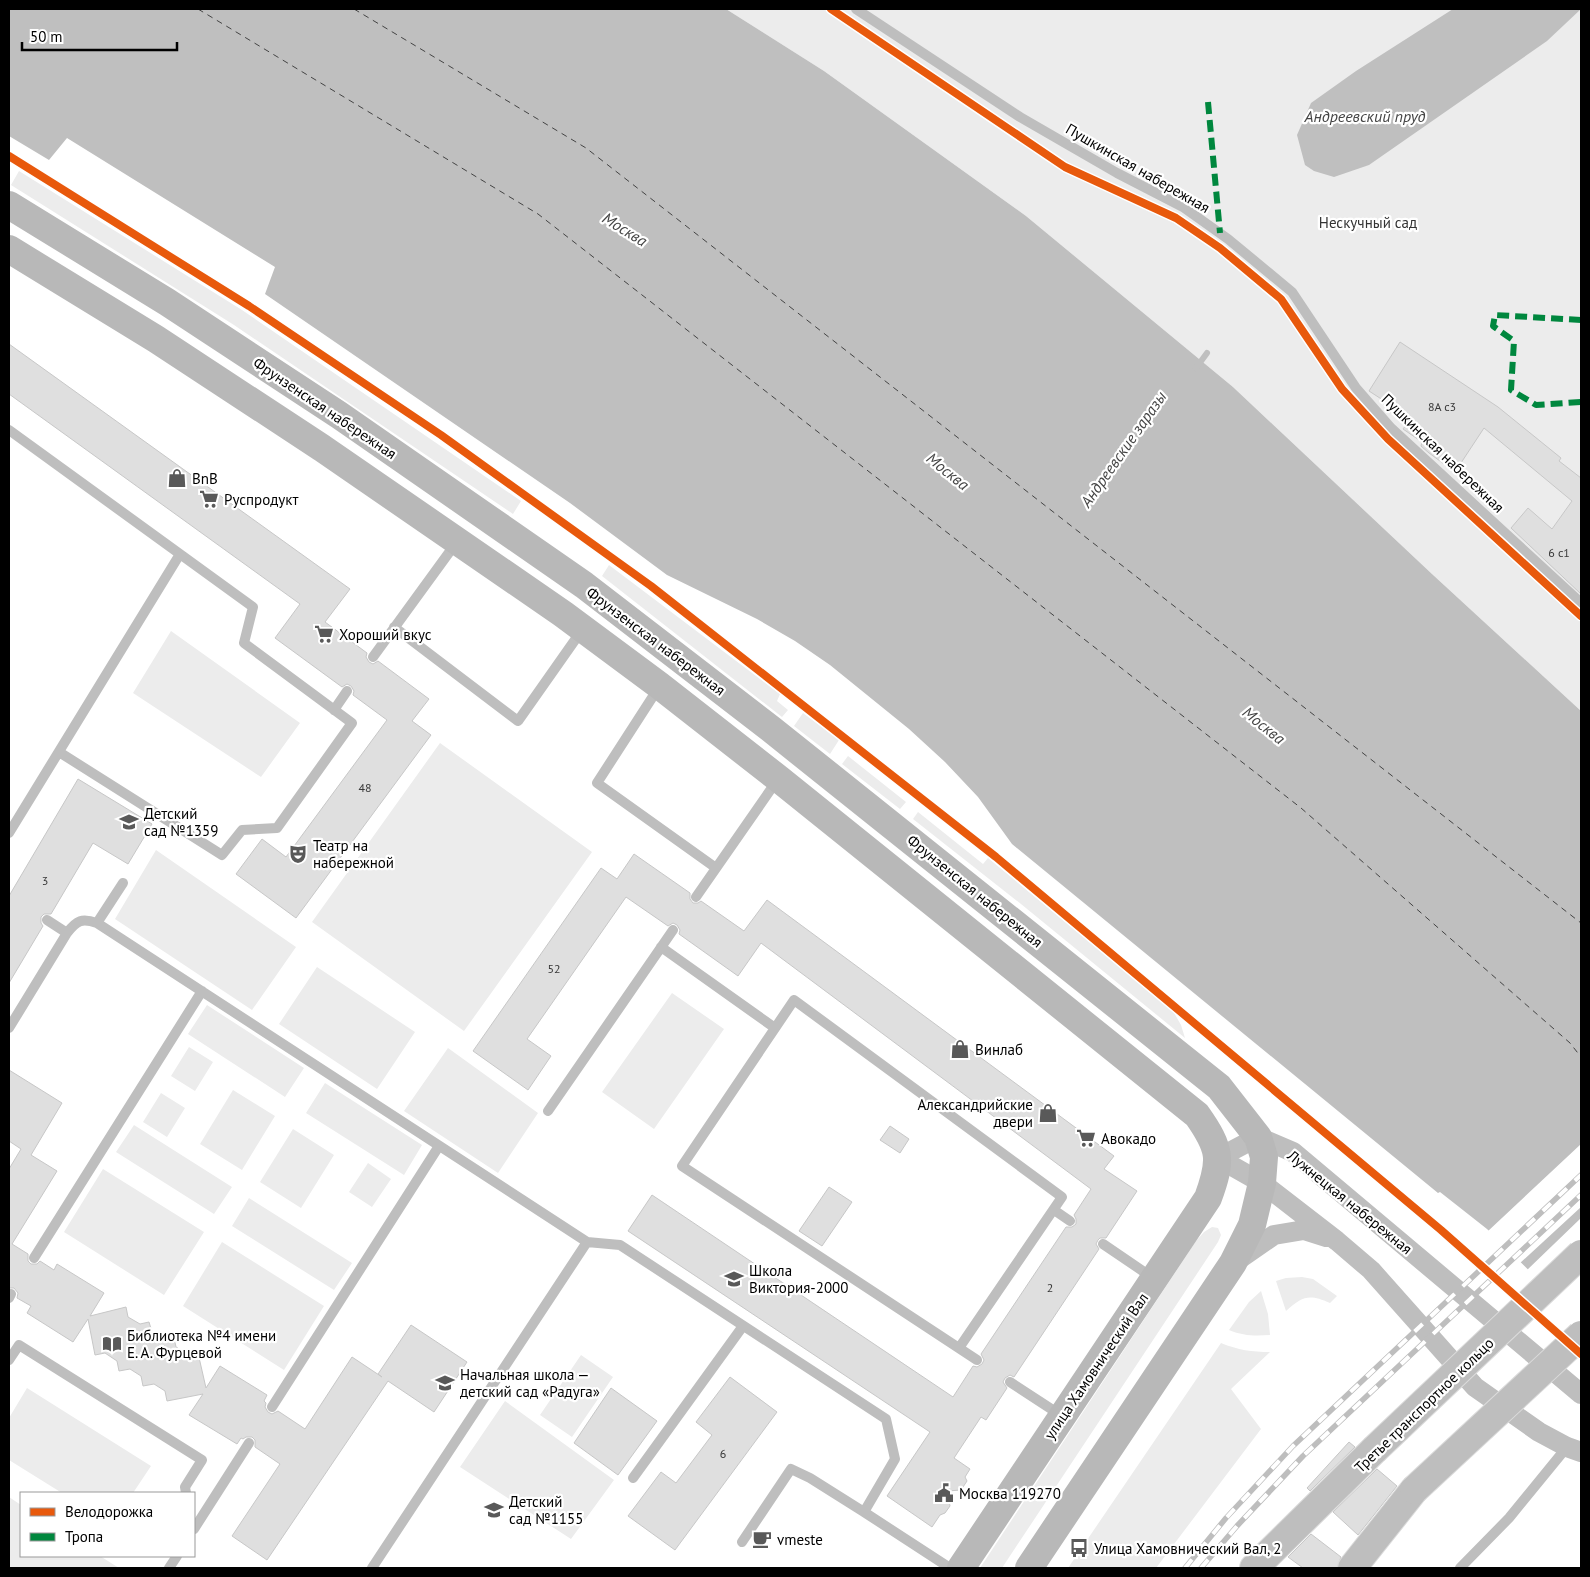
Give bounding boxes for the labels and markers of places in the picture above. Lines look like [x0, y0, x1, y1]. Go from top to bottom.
shop icon: BnB [166, 467, 188, 489]
place label: BnB [192, 469, 218, 488]
supermarket icon: Руспродукт [198, 488, 220, 510]
place label: Руспродукт [224, 490, 298, 509]
supermarket icon: Хороший вкус [313, 623, 335, 645]
place label: Хороший вкус [339, 625, 432, 644]
place label: Детский сад №1359 [144, 804, 218, 840]
school or university icon: Детский сад №1359 [118, 811, 140, 833]
place label: Театр на набережной [313, 836, 394, 872]
theatre icon: Театр на набережной [287, 843, 309, 865]
shop icon: Винлаб [949, 1038, 971, 1060]
place label: Винлаб [975, 1040, 1023, 1059]
place label: Александрийские двери [917, 1095, 1033, 1131]
shop icon: Александрийские двери [1037, 1102, 1059, 1124]
supermarket icon: Авокадо [1075, 1127, 1097, 1149]
place label: Авокадо [1101, 1129, 1156, 1148]
place label: Школа Виктория-2000 [749, 1261, 848, 1297]
school or university icon: Школа Виктория-2000 [723, 1268, 745, 1290]
place label: Библиотека №4 имени Е. А. Фурцевой [127, 1326, 276, 1362]
library icon: Библиотека №4 имени Е. А. Фурцевой [101, 1333, 123, 1355]
place label: Начальная школа — детский сад «Радуга» [460, 1365, 600, 1401]
school or university icon: Начальная школа — детский сад «Радуга» [434, 1372, 456, 1394]
public building icon: Москва 119270 [933, 1482, 955, 1504]
place label: Москва 119270 [959, 1484, 1061, 1503]
place label: Детский сад №1155 [509, 1492, 583, 1528]
school or university icon: Детский сад №1155 [483, 1499, 505, 1521]
cafe icon: vmeste [751, 1528, 773, 1550]
place label: vmeste [777, 1530, 823, 1549]
bus stop icon: Улица Хамовнический Вал, 2 [1068, 1537, 1090, 1559]
place label: Улица Хамовнический Вал, 2 [1094, 1539, 1281, 1558]

